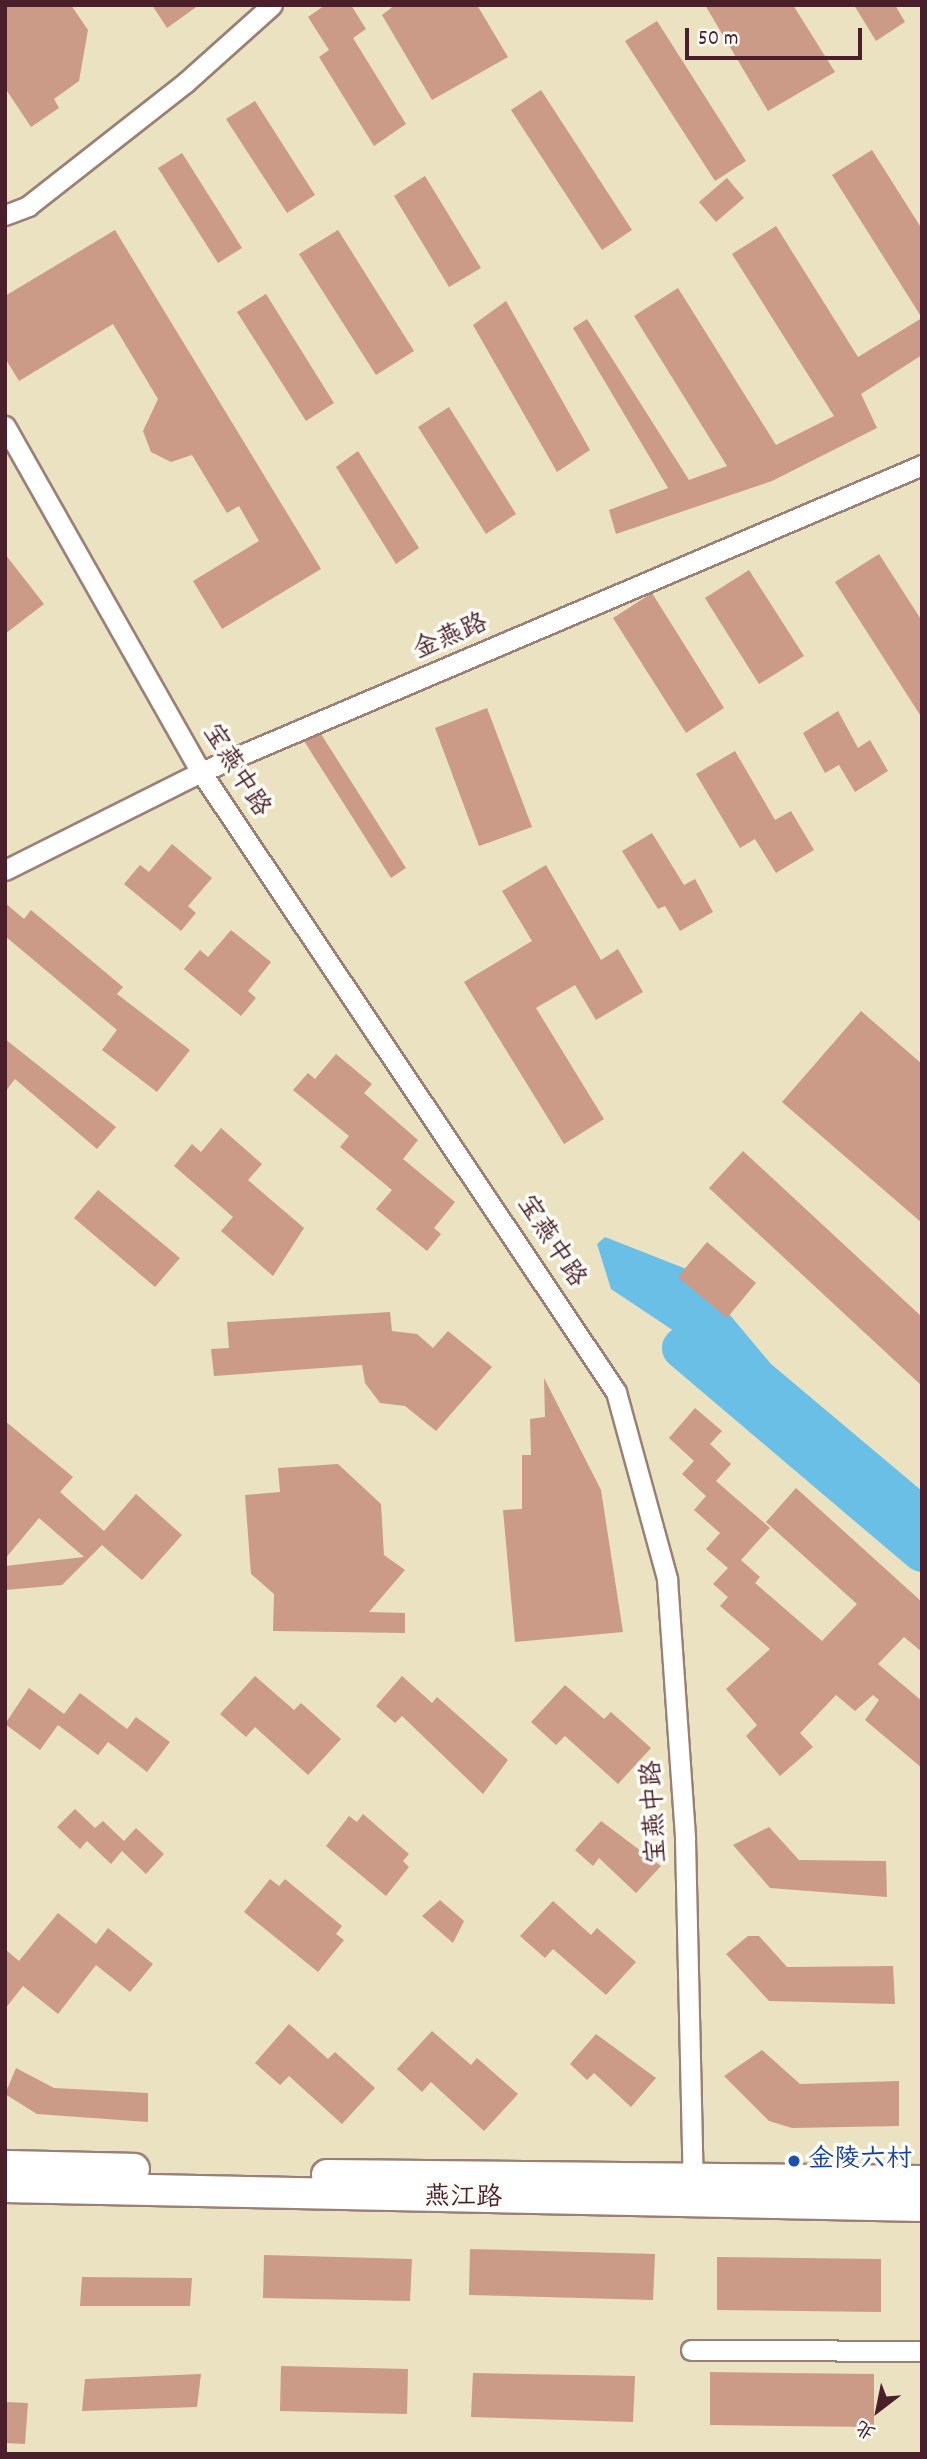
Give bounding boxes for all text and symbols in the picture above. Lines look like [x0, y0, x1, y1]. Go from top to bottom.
scale bar [689, 14, 866, 58]
text: 50 m [698, 25, 738, 55]
street label: 金燕路 [409, 608, 493, 668]
street label: 宝燕中路 [194, 719, 276, 823]
street label: 宝燕中路 [509, 1190, 591, 1294]
street label: 宝燕中路 [638, 1759, 674, 1865]
place label: 金陵六村 [808, 2145, 912, 2177]
marker: 金陵六村 [786, 2153, 802, 2169]
street label: 燕江路 [424, 2183, 502, 2215]
north arrow [843, 2375, 913, 2445]
text: 北 [851, 2412, 882, 2445]

